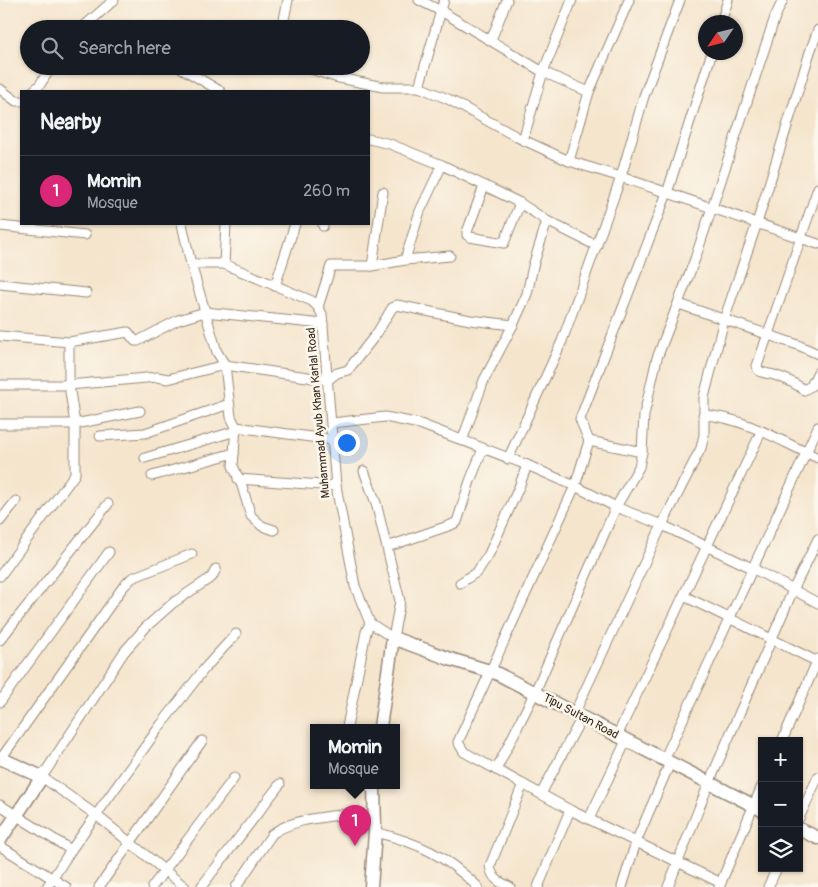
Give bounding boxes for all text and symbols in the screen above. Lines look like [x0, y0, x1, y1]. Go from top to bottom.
north arrow [698, 15, 743, 60]
search box [20, 20, 370, 75]
icon: search [38, 34, 66, 62]
text: Search here [78, 36, 171, 60]
text: Nearby [40, 109, 101, 136]
text: Momin [87, 169, 141, 193]
text: 1 [53, 181, 59, 201]
text: 260 m [303, 181, 350, 201]
text: Mosque [87, 193, 138, 213]
street label: Muhammad Ayub Khan Karlal Road [304, 327, 333, 499]
your location [334, 430, 360, 456]
street label: Tipu Sultan Road [540, 690, 621, 743]
popup [310, 724, 400, 789]
text: Momin [328, 735, 382, 759]
map controls [758, 737, 803, 872]
button: + [758, 737, 803, 782]
text: Mosque [328, 759, 379, 779]
button: − [758, 782, 803, 827]
pin: 1 [339, 805, 371, 846]
button: layers [758, 827, 803, 872]

